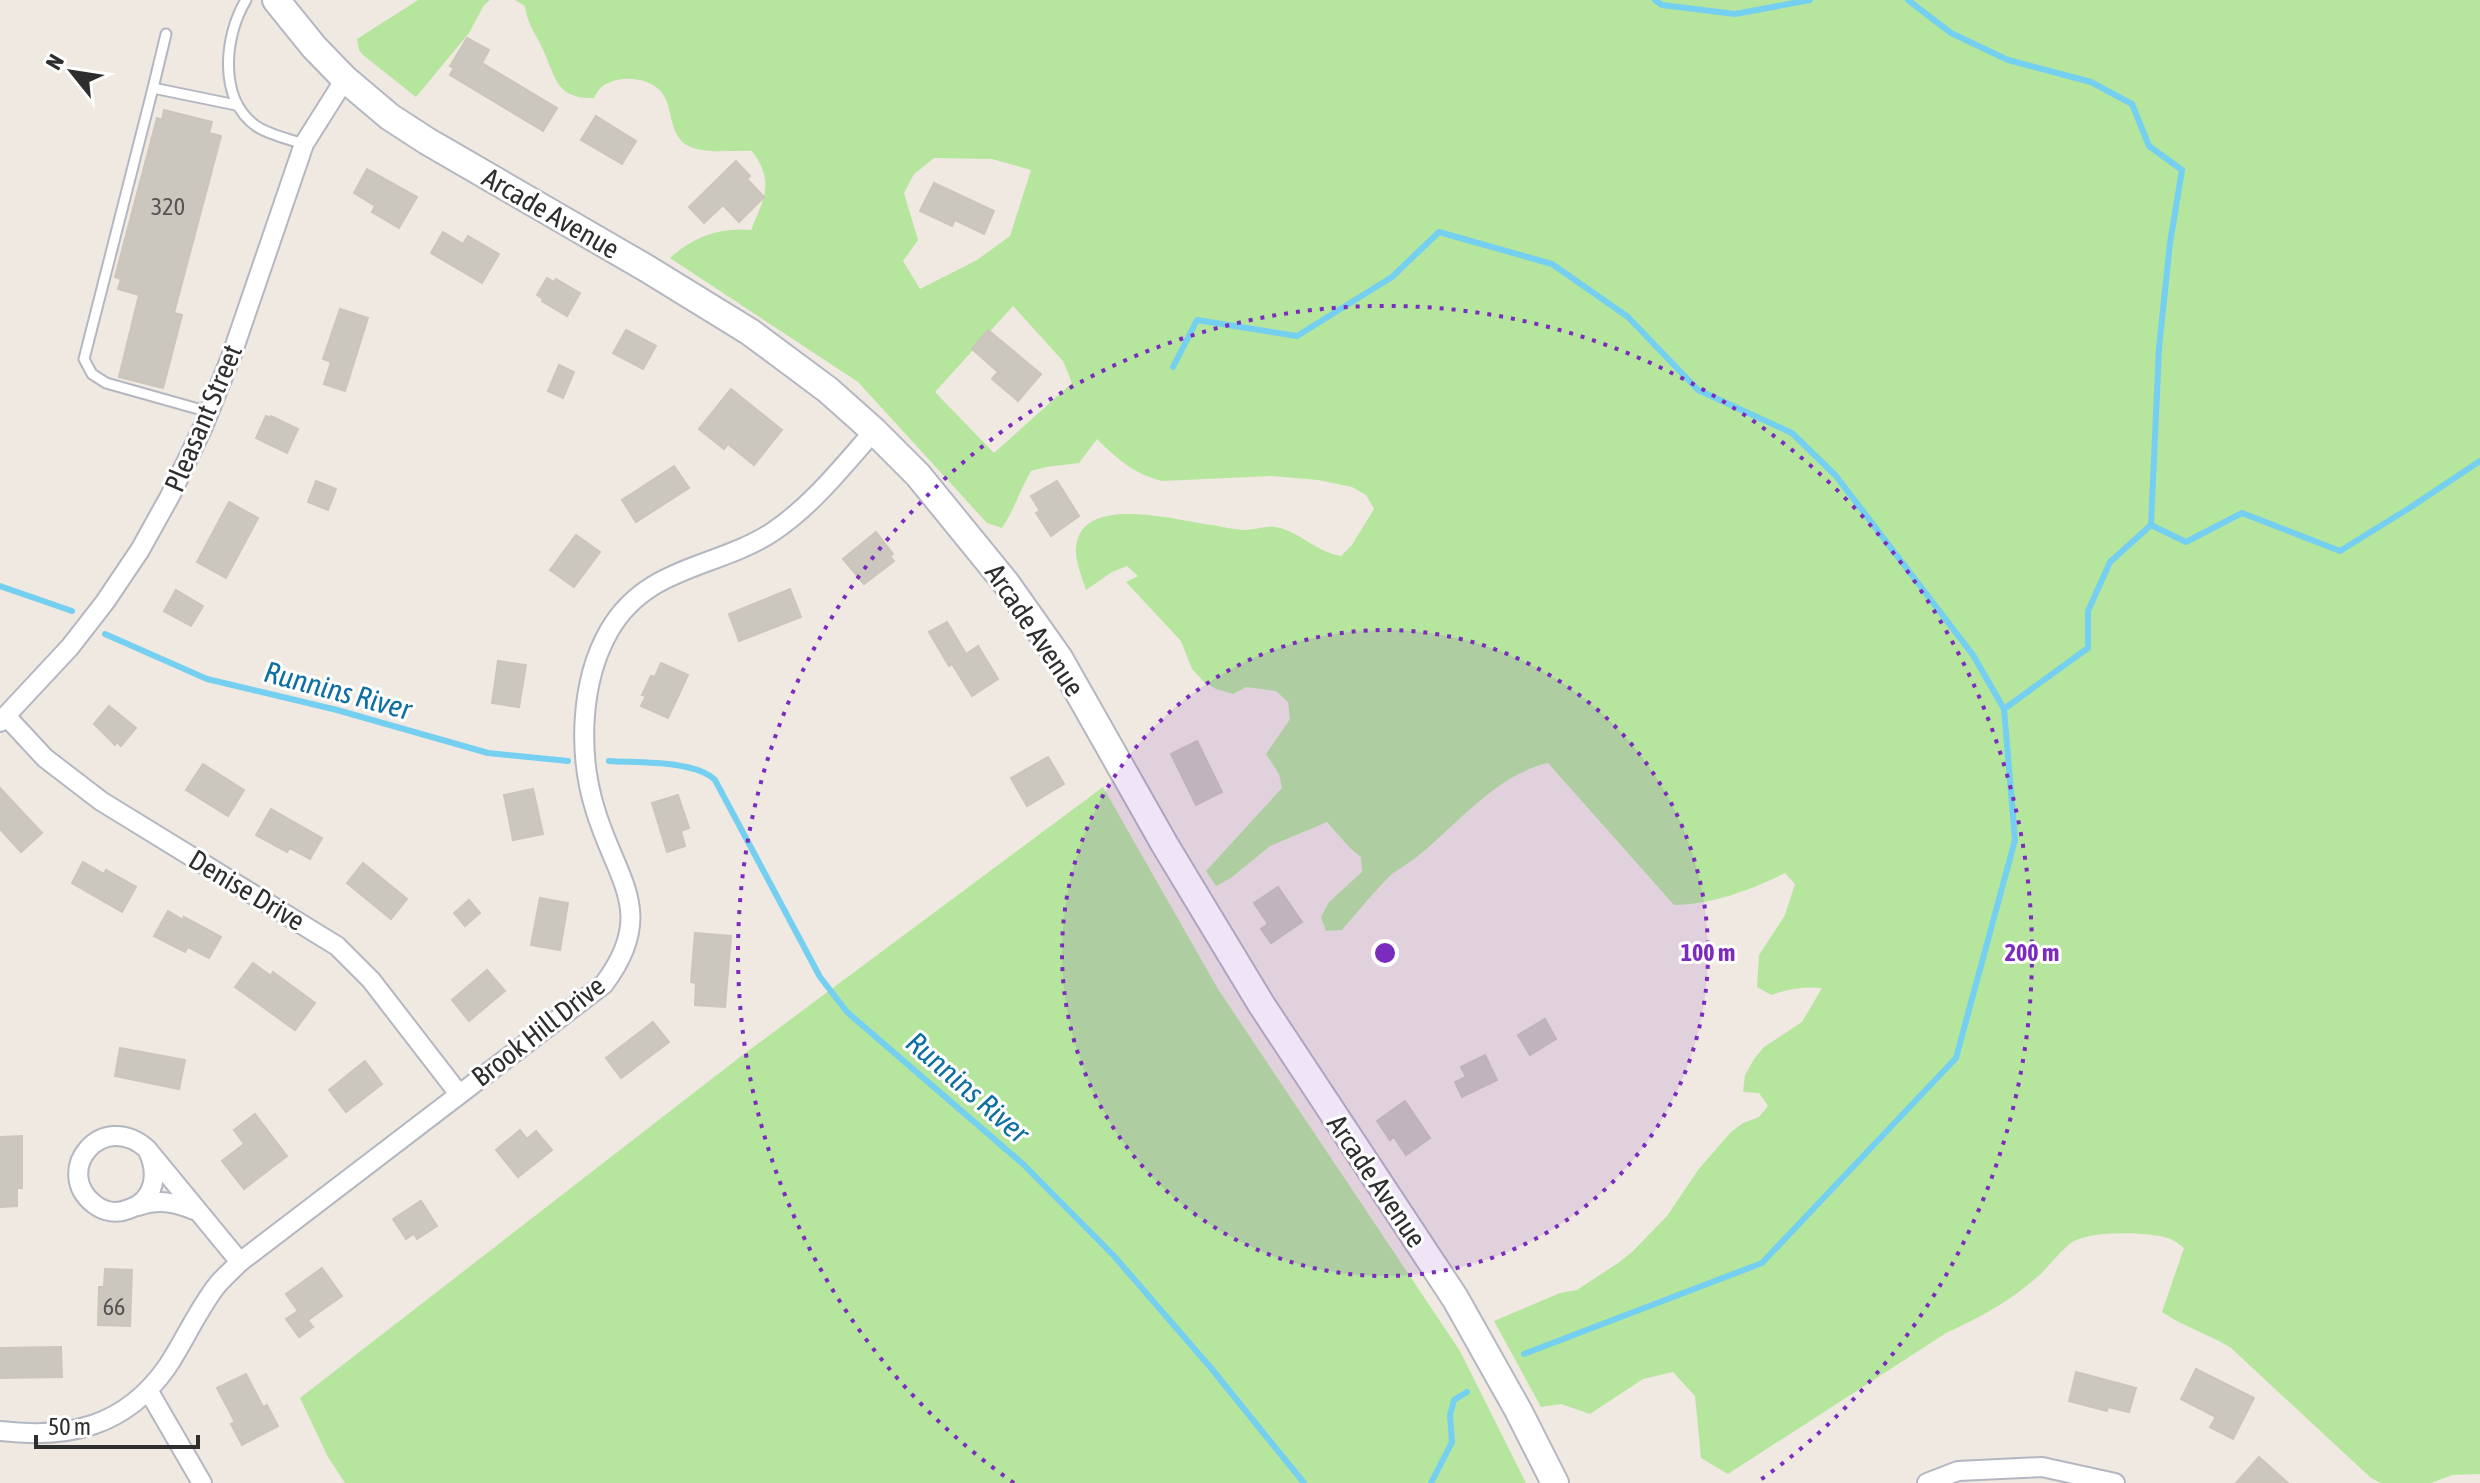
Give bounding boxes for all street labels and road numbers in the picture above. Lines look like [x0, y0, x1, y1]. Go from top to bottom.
street label: Arcade Avenue [477, 161, 625, 265]
street label: Pleasant Street [158, 340, 248, 496]
street label: Arcade Avenue [979, 558, 1091, 702]
street label: Denise Drive [183, 843, 311, 937]
street label: Brook Hill Drive [465, 969, 611, 1093]
street label: Arcade Avenue [1321, 1109, 1433, 1253]

